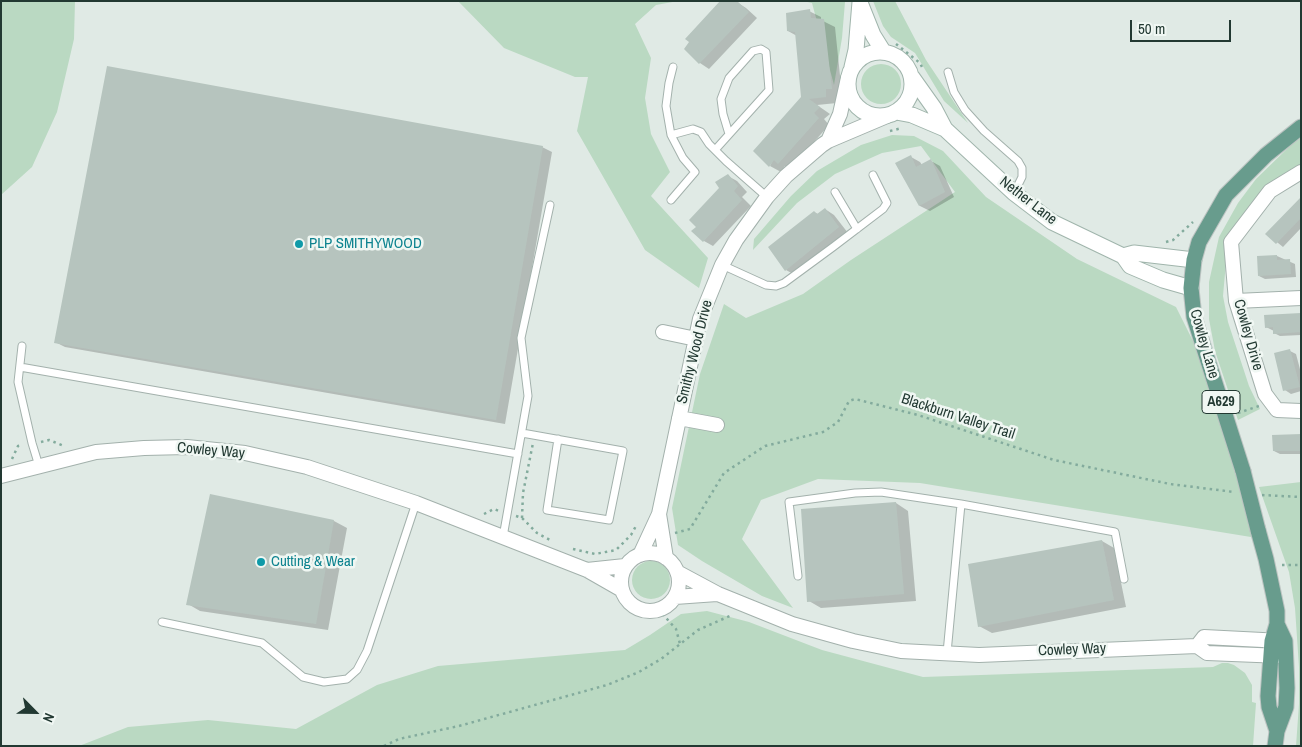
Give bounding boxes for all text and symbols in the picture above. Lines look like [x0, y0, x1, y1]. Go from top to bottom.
scale bar [1132, 10, 1233, 42]
text: 50 m [1138, 18, 1165, 39]
street label: Nether Lane [996, 173, 1060, 229]
place label: PLP SMITHYWOOD [309, 235, 422, 253]
marker: PLP SMITHYWOOD [293, 238, 305, 250]
street label: Cowley Drive [1229, 297, 1267, 373]
street label: Smithy Wood Drive [673, 298, 717, 406]
street label: Cowley Lane [1186, 307, 1222, 381]
street label: Blackburn Valley Trail [899, 390, 1017, 444]
road number: A629 [1202, 391, 1240, 414]
street label: Cowley Way [176, 439, 246, 463]
place label: Cutting & Wear [271, 553, 355, 571]
marker: Cutting & Wear [255, 556, 267, 568]
street label: Cowley Way [1038, 640, 1106, 660]
north arrow [10, 687, 60, 737]
text: N [39, 711, 59, 725]

